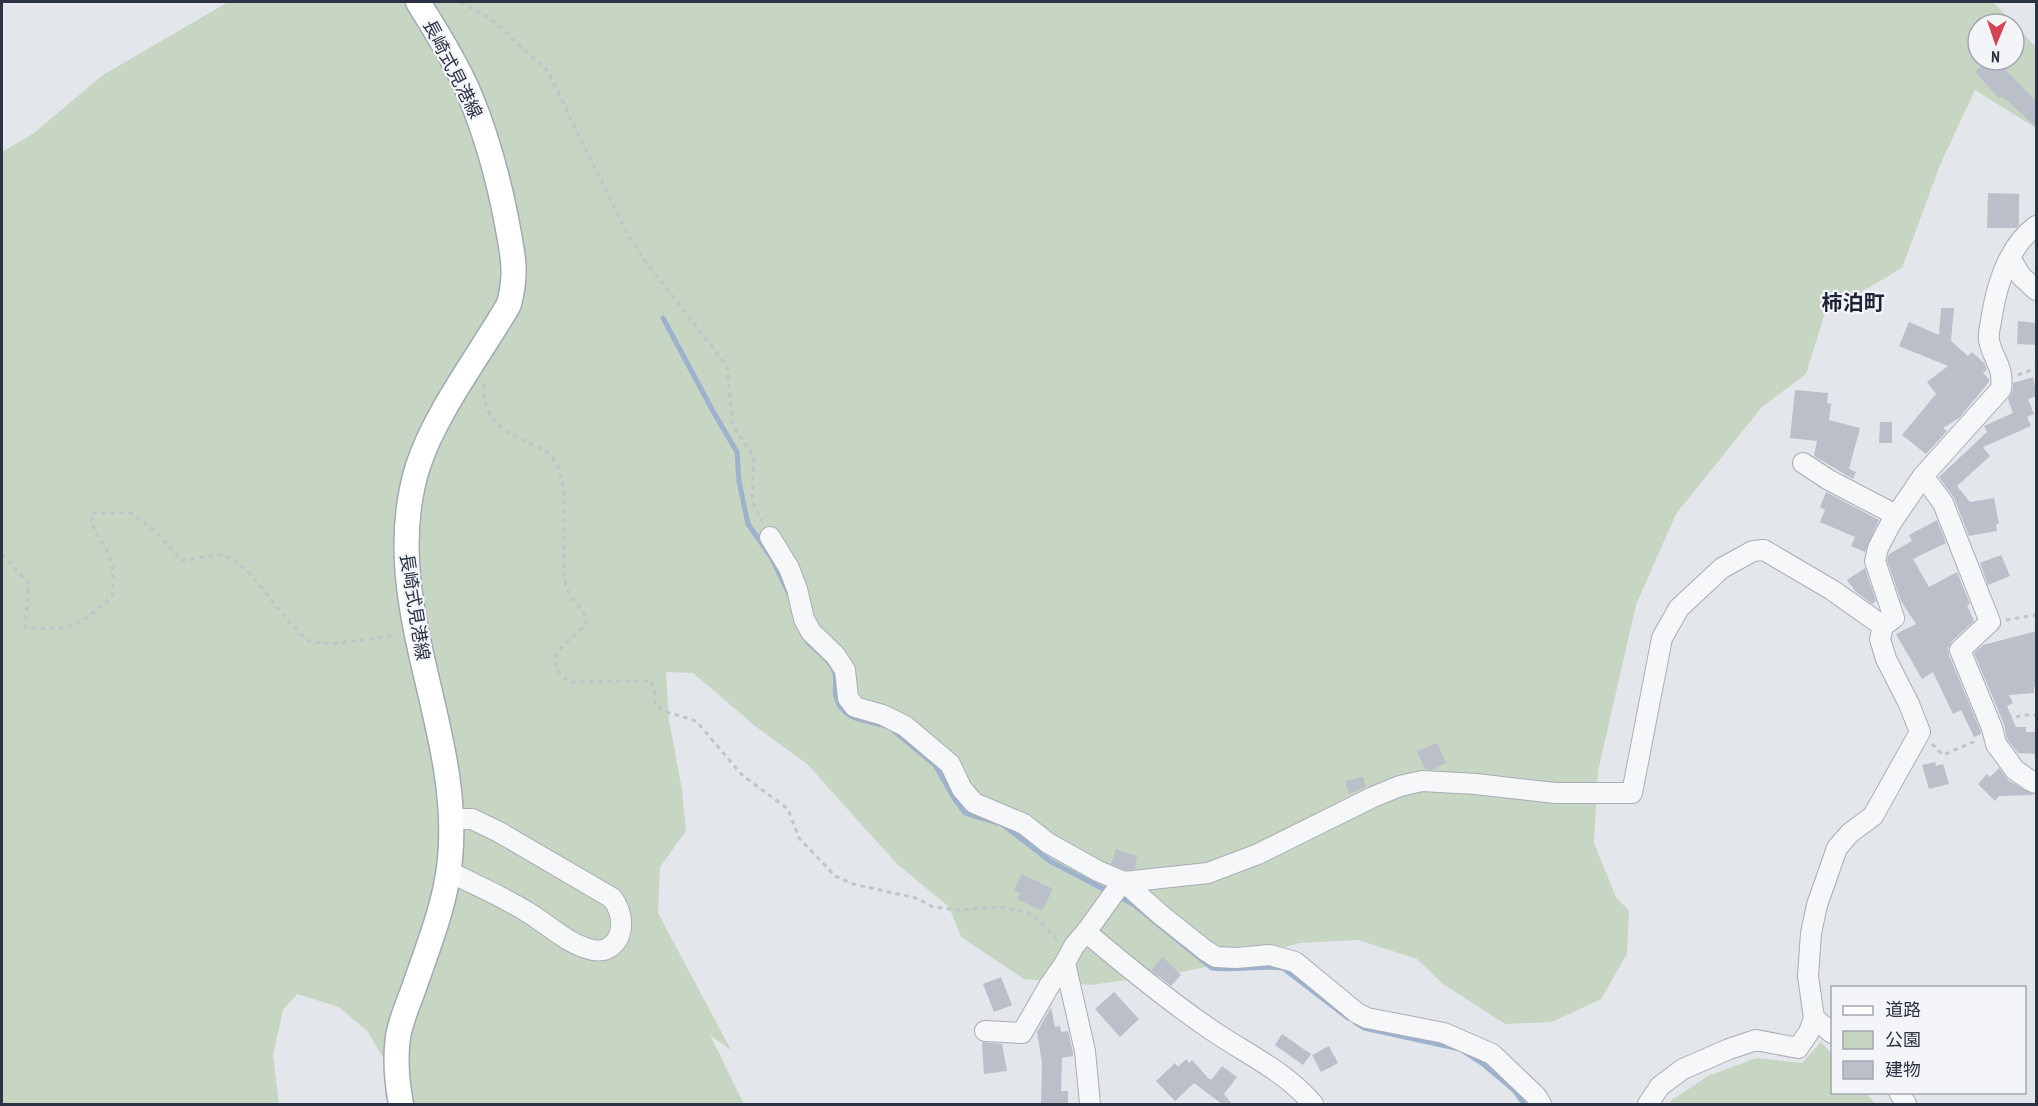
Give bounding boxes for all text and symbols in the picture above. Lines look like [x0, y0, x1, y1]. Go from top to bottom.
north arrow [1966, 12, 2026, 72]
street label: 長崎式見港線 [418, 16, 488, 122]
text: N [1991, 47, 2000, 67]
district label: 柿泊町 [1822, 289, 1885, 316]
street label: 長崎式見港線 [395, 552, 435, 662]
legend [1831, 986, 2026, 1094]
text: 道路 [1885, 998, 1921, 1021]
text: 公園 [1885, 1028, 1921, 1051]
text: 建物 [1885, 1058, 1921, 1081]

